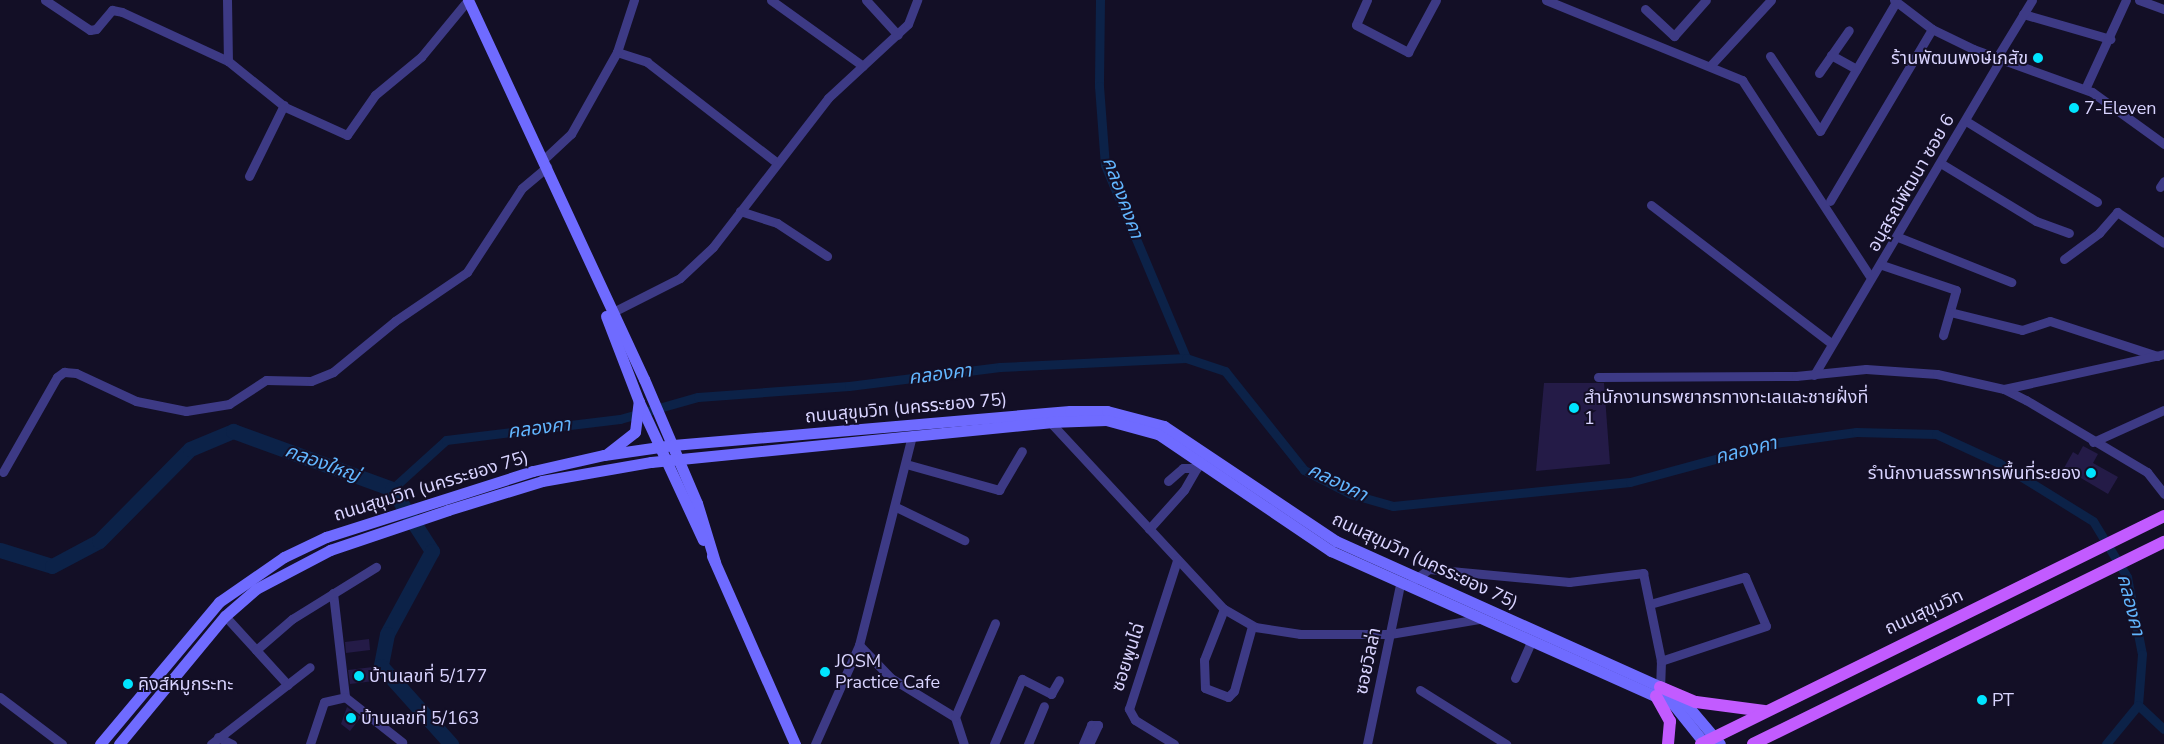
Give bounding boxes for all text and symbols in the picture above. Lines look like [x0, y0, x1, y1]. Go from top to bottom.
place label: ร้านพัฒนพงษ์เภสัข [1891, 47, 2028, 69]
marker: ร้านพัฒนพงษ์เภสัข [2032, 52, 2044, 64]
place label: 7-Eleven [2084, 97, 2157, 119]
marker: 7-Eleven [2068, 102, 2080, 114]
street label: อนุสรณ์พัฒนา ซอย 6 [1863, 110, 1959, 256]
water label: คลองคงคา [1097, 154, 1147, 242]
water label: คลองคา [907, 360, 973, 390]
place label: สำนักงานทรพยากรทางทะเลและชายฝั่งที่ 1 [1584, 387, 1868, 429]
street label: ถนนสุขุมวิท (นครระยอง 75) [804, 388, 1008, 428]
marker: สำนักงานทรพยากรทางทะเลและชายฝั่งที่ 1 [1568, 402, 1580, 414]
water label: คลองคา [506, 414, 572, 444]
water label: คลองคา [1713, 432, 1779, 470]
water label: คลองใหญ่ [282, 440, 362, 488]
street label: ถนนสุขุมวิท (นครระยอง 75) [331, 446, 531, 526]
water label: คลองคา [1304, 459, 1370, 507]
place label: รำนักงานสรรพากรพื้นที่ระยอง [1868, 462, 2081, 484]
marker: รำนักงานสรรพากรพื้นที่ระยอง [2085, 467, 2097, 479]
street label: ถนนสุขุมวิท (นครระยอง 75) [1329, 508, 1521, 614]
water label: คลองคา [2111, 572, 2149, 638]
street label: ถนนสุขุมวิท [1881, 584, 1967, 640]
street label: ซอยพูนไฉ่ [1107, 620, 1149, 694]
street label: ซอยวิลล่า [1350, 626, 1386, 696]
place label: JOSM Practice Cafe [835, 651, 940, 694]
place label: บ้านเลขที่ 5/177 [369, 665, 487, 687]
marker: JOSM Practice Cafe [819, 666, 831, 678]
marker: บ้านเลขที่ 5/177 [353, 670, 365, 682]
place label: คิงส์หมูกระทะ [138, 673, 233, 695]
marker: คิงส์หมูกระทะ [122, 678, 134, 690]
place label: PT [1992, 689, 2014, 711]
marker: PT [1976, 694, 1988, 706]
place label: บ้านเลขที่ 5/163 [361, 707, 479, 729]
marker: บ้านเลขที่ 5/163 [345, 712, 357, 724]

